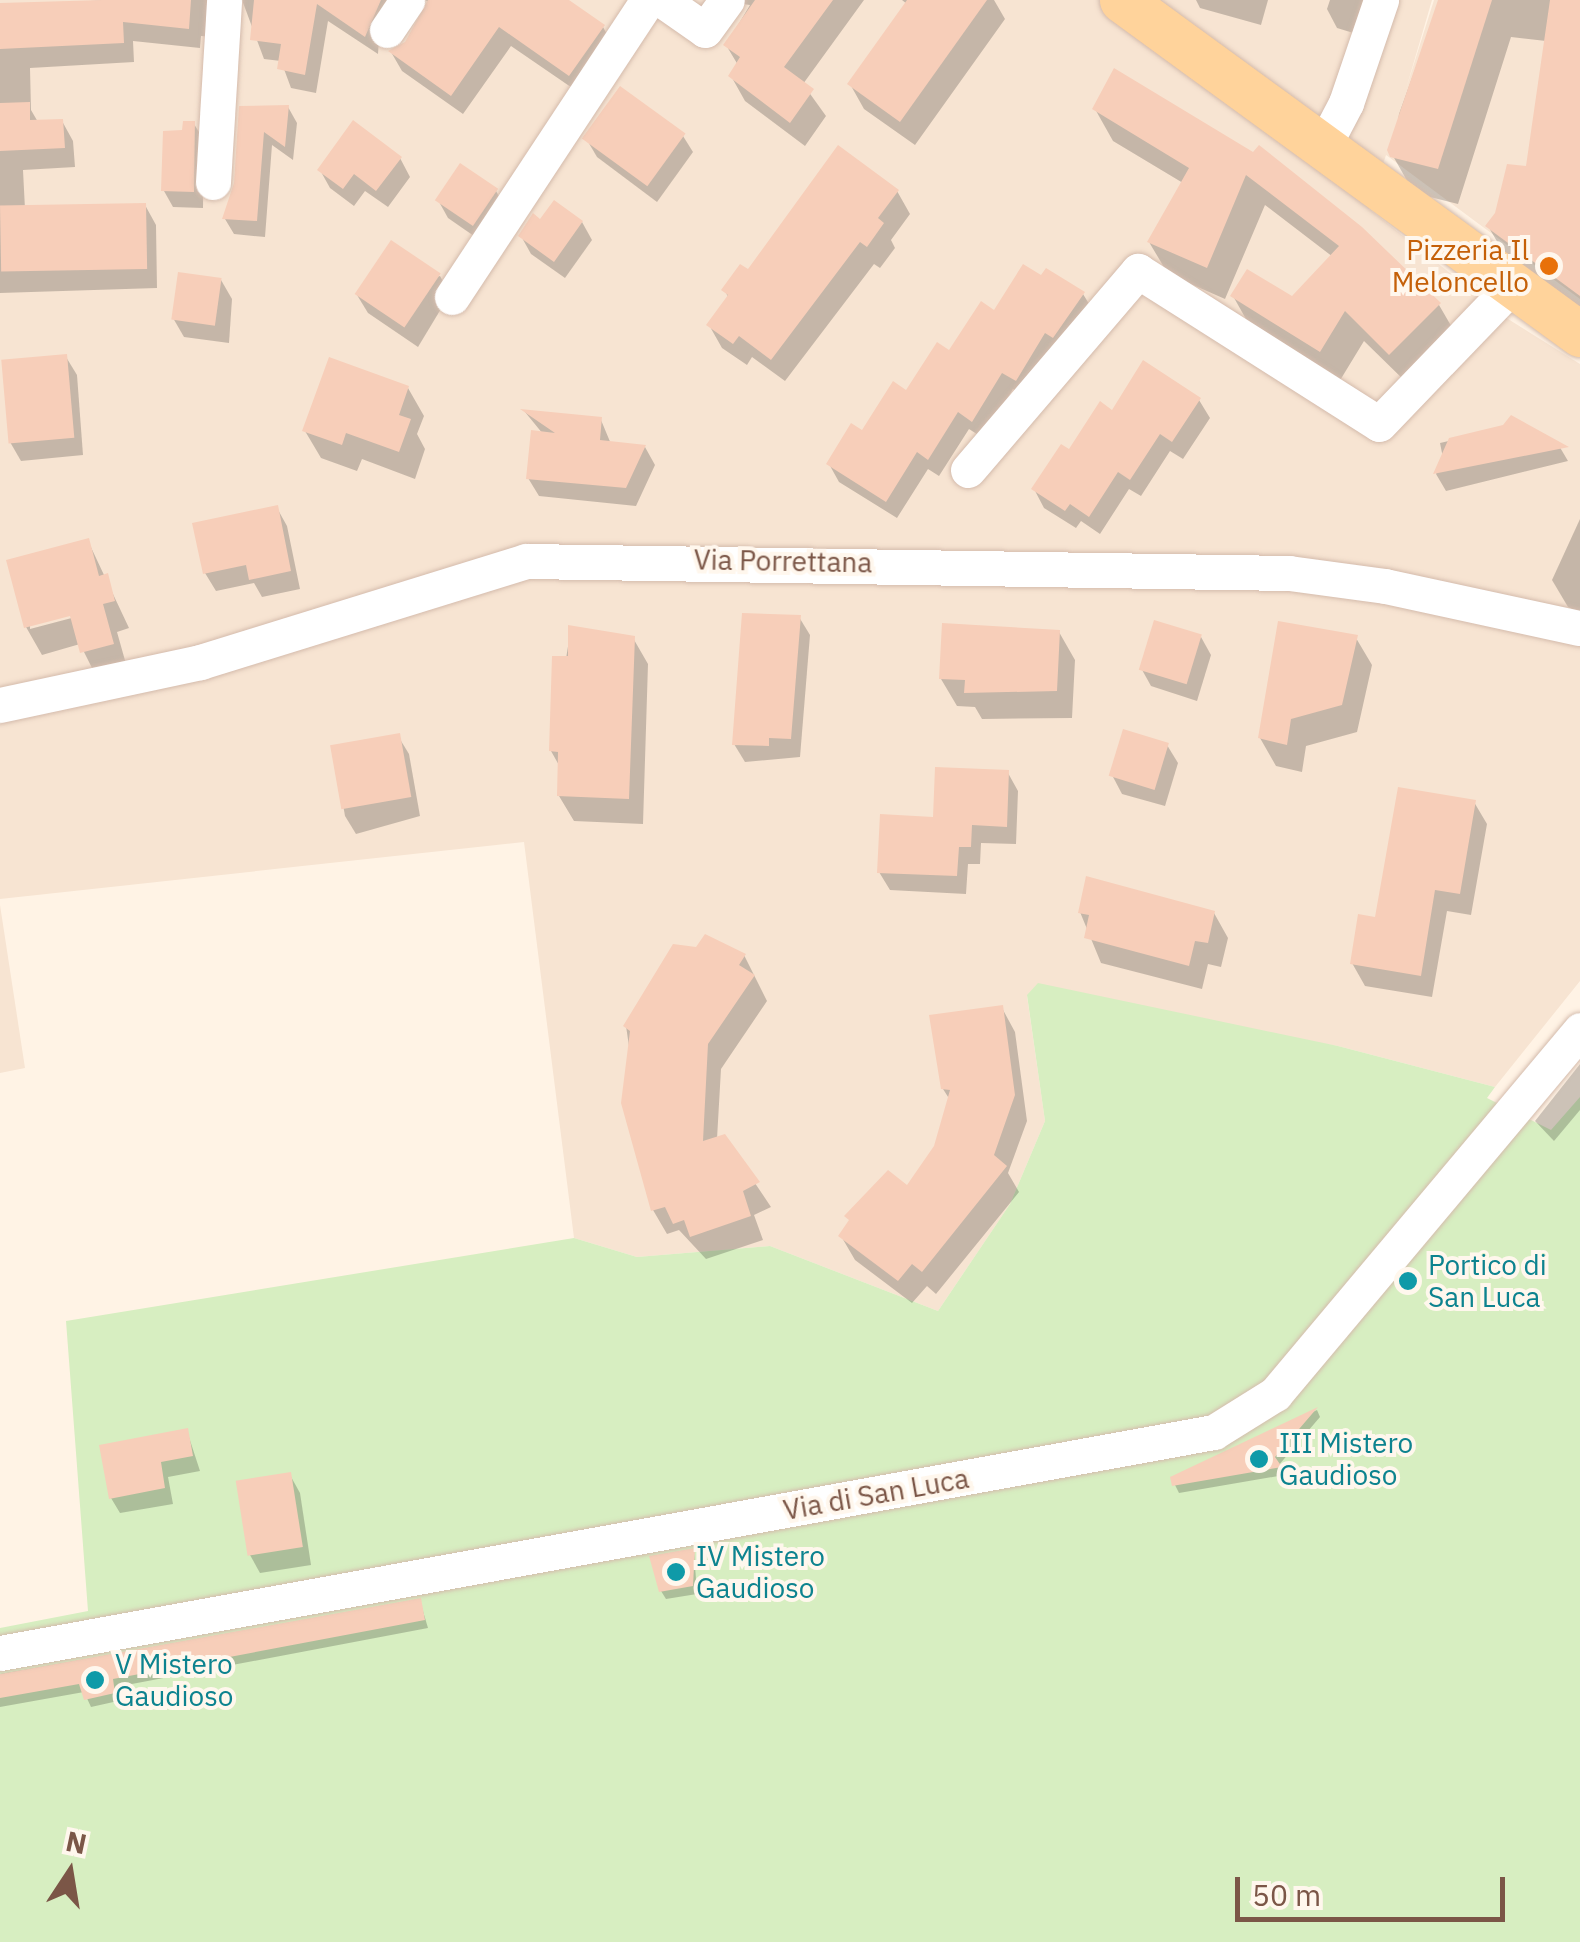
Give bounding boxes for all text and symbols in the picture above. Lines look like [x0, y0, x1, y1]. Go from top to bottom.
place label: Pizzeria Il Meloncello [1392, 233, 1529, 299]
marker: Pizzeria Il Meloncello [1538, 255, 1560, 277]
street label: Via Porrettana [693, 543, 873, 579]
place label: Portico di San Luca [1428, 1248, 1547, 1314]
marker: Portico di San Luca [1397, 1270, 1419, 1292]
place label: III Mistero Gaudioso [1279, 1426, 1413, 1492]
marker: III Mistero Gaudioso [1248, 1448, 1270, 1470]
street label: Via di San Luca [781, 1461, 971, 1527]
place label: IV Mistero Gaudioso [696, 1539, 825, 1605]
marker: IV Mistero Gaudioso [665, 1561, 687, 1583]
place label: V Mistero Gaudioso [115, 1647, 234, 1713]
marker: V Mistero Gaudioso [84, 1669, 106, 1691]
north arrow [20, 1822, 120, 1922]
text: N [63, 1822, 90, 1862]
scale bar [1240, 1857, 1510, 1919]
text: 50 m [1252, 1875, 1321, 1914]

